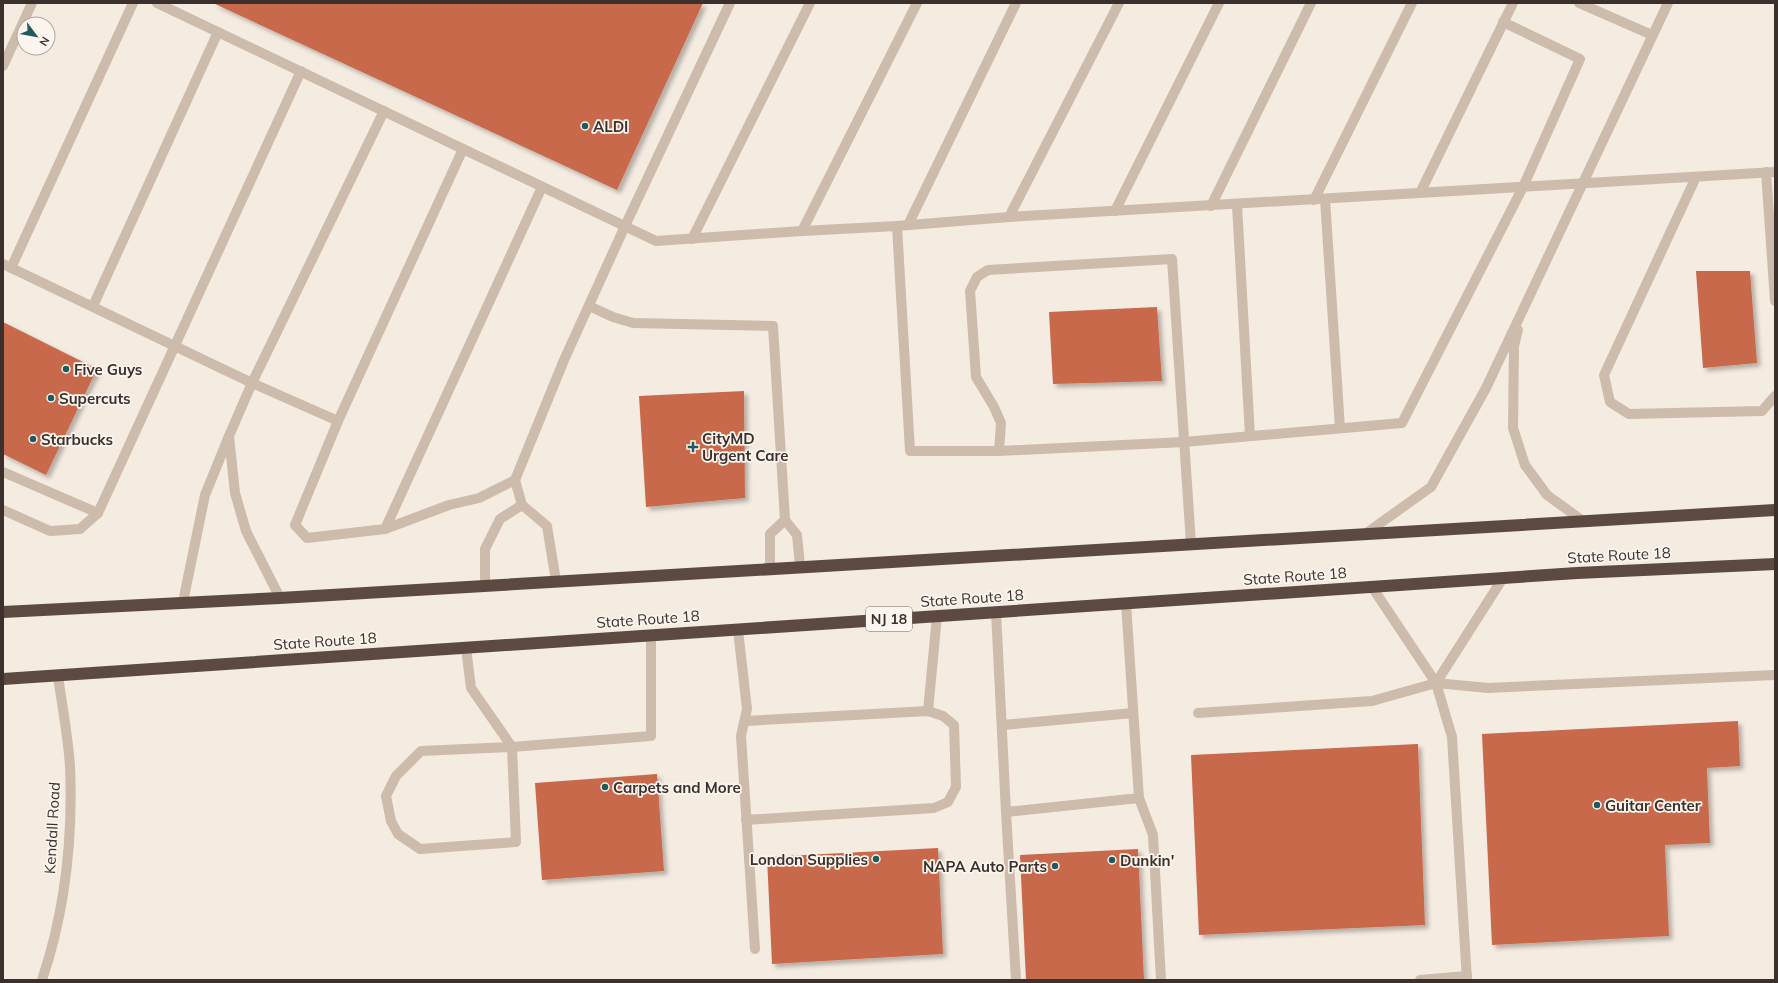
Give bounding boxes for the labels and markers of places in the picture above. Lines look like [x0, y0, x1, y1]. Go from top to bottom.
place label: ALDI [593, 117, 628, 136]
marker: ALDI [580, 121, 590, 131]
place label: Five Guys [74, 360, 142, 379]
marker: Five Guys [61, 364, 71, 374]
place label: Supercuts [59, 389, 131, 408]
marker: Supercuts [46, 393, 56, 403]
place label: CityMD Urgent Care [702, 429, 789, 465]
place label: Starbucks [41, 430, 113, 449]
marker: Starbucks [28, 434, 38, 444]
marker: CityMD Urgent Care [687, 441, 699, 453]
place label: Carpets and More [613, 778, 741, 797]
marker: Carpets and More [600, 782, 610, 792]
place label: Guitar Center [1605, 796, 1701, 815]
marker: Guitar Center [1592, 800, 1602, 810]
place label: London Supplies [750, 850, 868, 869]
place label: Dunkin' [1120, 851, 1174, 870]
marker: London Supplies [871, 854, 881, 864]
marker: Dunkin' [1107, 855, 1117, 865]
place label: NAPA Auto Parts [923, 857, 1047, 876]
marker: NAPA Auto Parts [1050, 861, 1060, 871]

